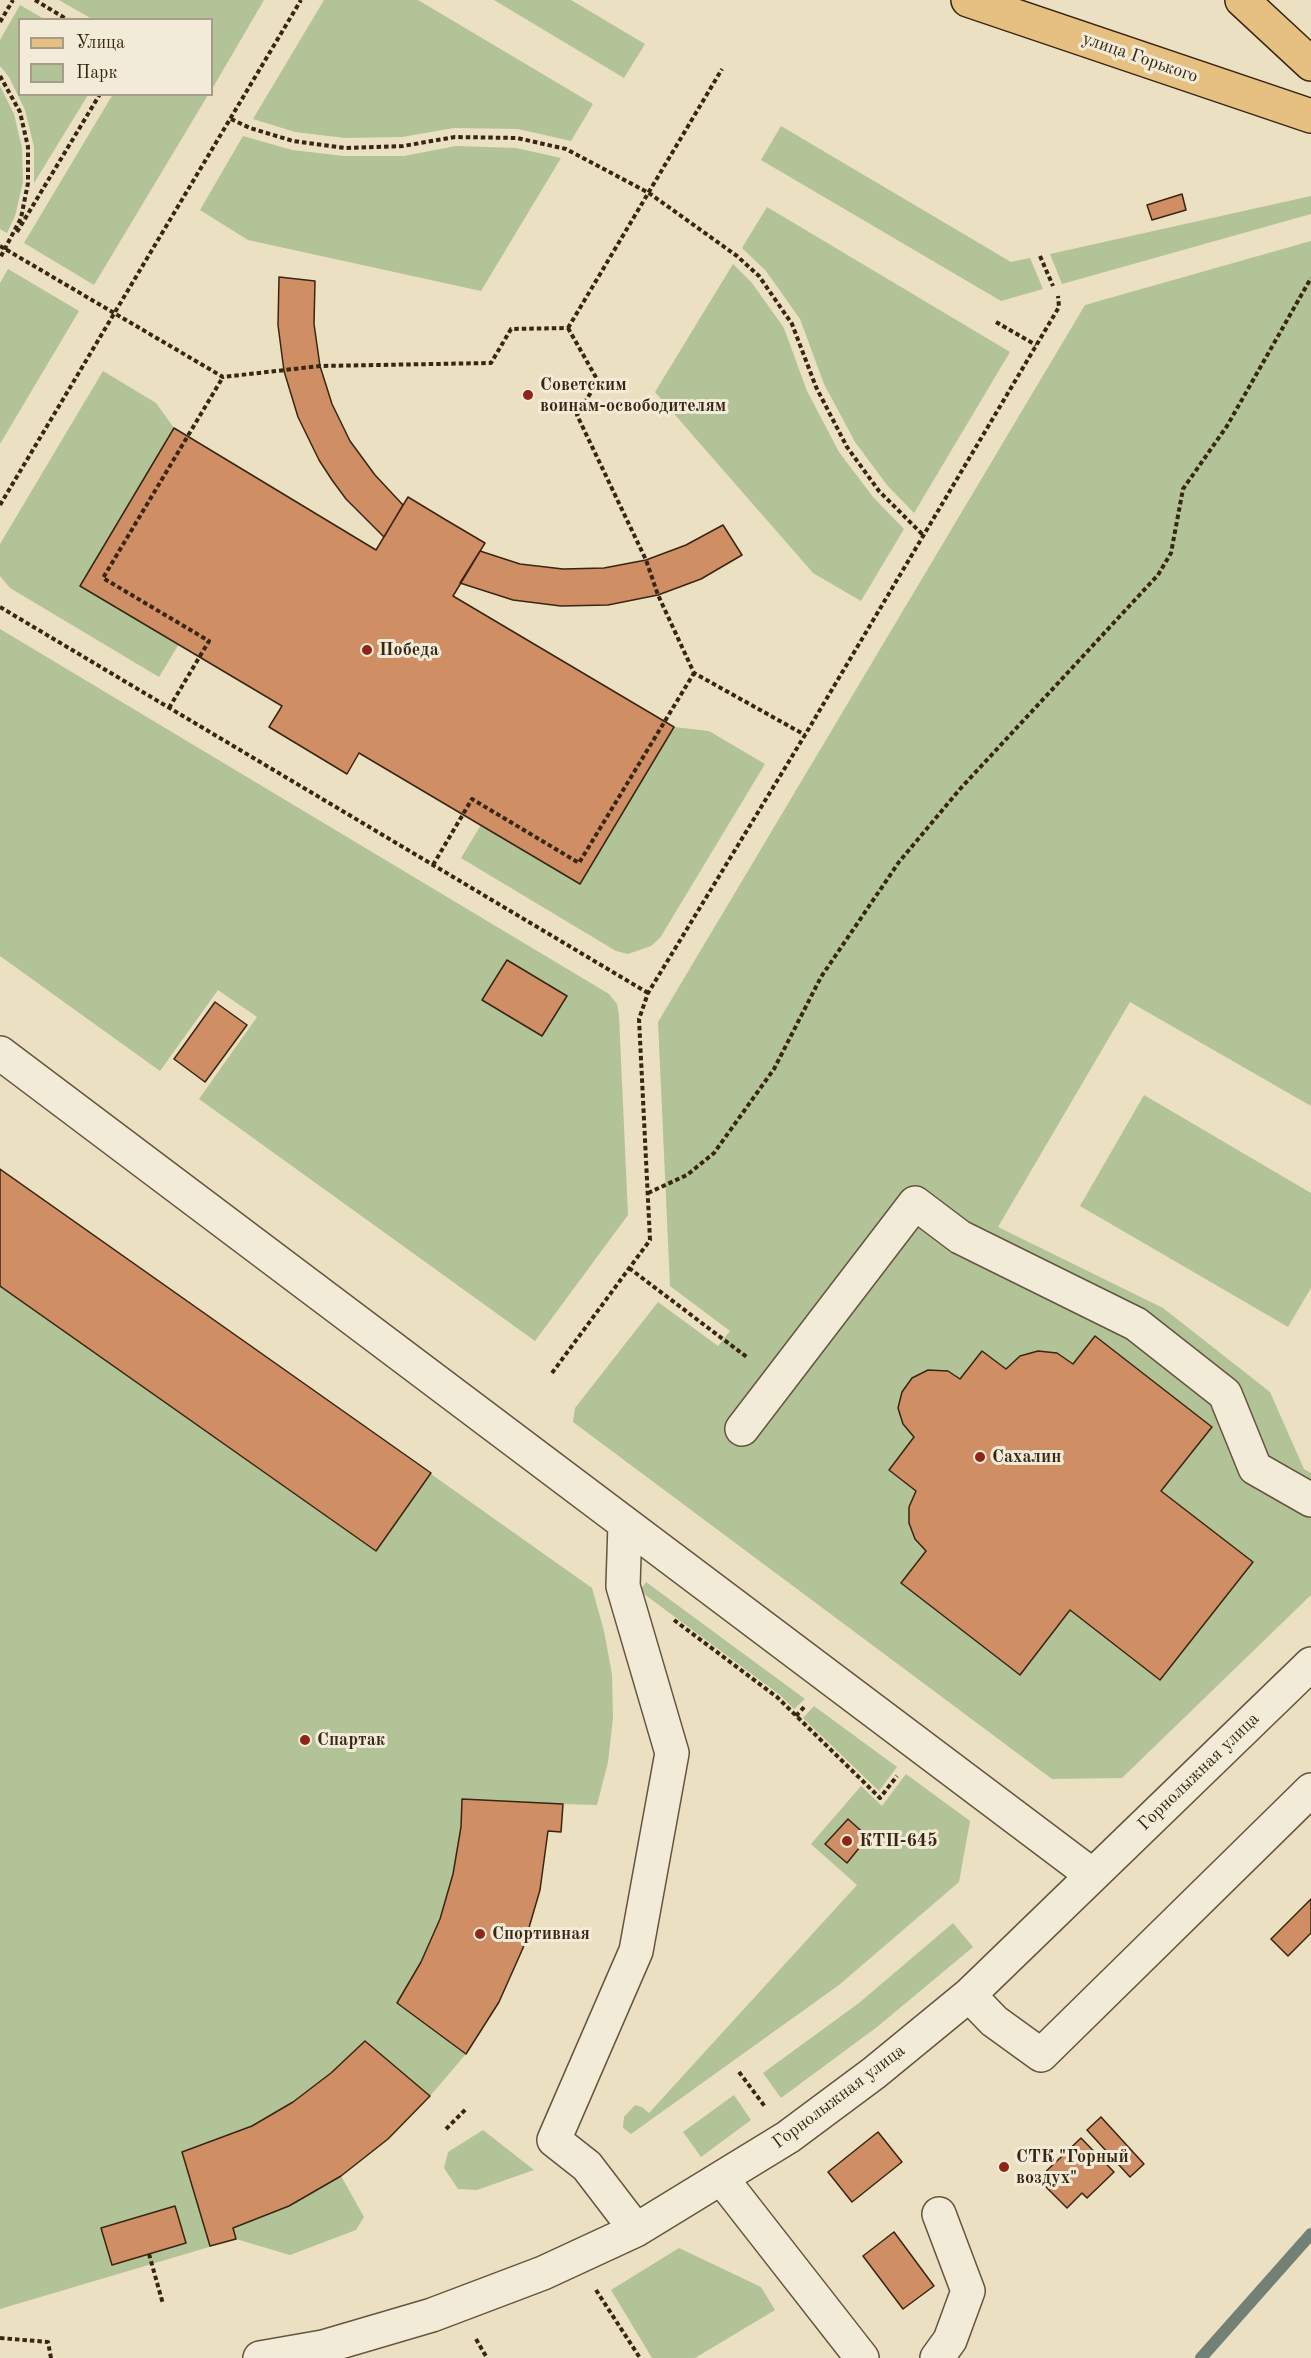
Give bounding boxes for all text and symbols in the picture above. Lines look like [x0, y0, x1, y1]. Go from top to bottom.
legend [18, 18, 213, 96]
street label: улица Горького [1079, 28, 1201, 88]
text: Улица [76, 34, 125, 52]
text: Парк [76, 64, 117, 82]
place label: Советским воинам-освободителям [540, 374, 726, 416]
marker: Советским воинам-освободителям [521, 388, 535, 402]
place label: Победа [379, 639, 439, 661]
marker: Победа [360, 643, 374, 657]
place label: Сахалин [992, 1446, 1061, 1468]
marker: Сахалин [973, 1450, 987, 1464]
street label: Горнолыжная улица [1134, 1708, 1264, 1836]
place label: Спартак [317, 1729, 385, 1751]
marker: Спартак [298, 1733, 312, 1747]
place label: КТП-645 [859, 1830, 938, 1852]
marker: КТП-645 [840, 1834, 854, 1848]
place label: Спортивная [492, 1923, 590, 1945]
marker: Спортивная [473, 1927, 487, 1941]
street label: Горнолыжная улица [768, 2040, 910, 2154]
place label: СТК "Горный воздух" [1016, 2146, 1129, 2188]
marker: СТК "Горный воздух" [997, 2160, 1011, 2174]

